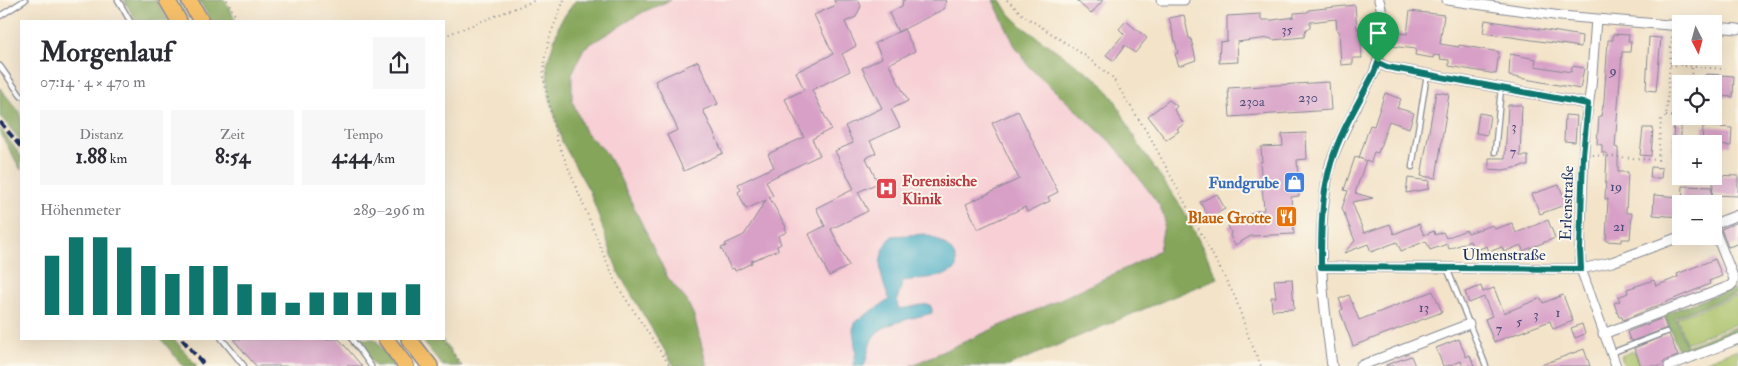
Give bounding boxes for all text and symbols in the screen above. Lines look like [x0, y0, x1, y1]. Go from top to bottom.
pin [1357, 12, 1399, 63]
north arrow [1672, 15, 1722, 65]
map controls [1672, 15, 1722, 245]
icon: arrive [1364, 19, 1392, 47]
house number: 35 [1281, 21, 1294, 38]
text: Morgenlauf [40, 35, 173, 70]
button: share [373, 37, 425, 89]
house number: 9 [1608, 62, 1617, 79]
text: 07:14 · 4 × 470 m [40, 72, 146, 92]
button: locate [1672, 75, 1722, 125]
house number: 230 [1298, 89, 1318, 106]
house number: 230a [1239, 93, 1265, 110]
house number: 3 [1511, 118, 1517, 135]
text: Distanz [79, 126, 124, 143]
text: Zeit [220, 126, 245, 143]
text: Tempo [344, 126, 383, 143]
button: + [1672, 135, 1722, 185]
text: 1.88 [76, 143, 107, 170]
text: 8:54 [215, 143, 250, 170]
text: 4:44 [332, 143, 371, 170]
house number: 7 [1510, 143, 1517, 160]
text: km [107, 150, 127, 167]
text: /km [371, 150, 395, 167]
street label: Erlenstraße [1556, 165, 1578, 241]
shop icon: Fundgrube [1283, 170, 1307, 194]
place label: Forensische Klinik [902, 171, 977, 209]
place label: Fundgrube [1208, 173, 1279, 194]
hospital icon: Forensische Klinik [874, 177, 898, 201]
house number: 19 [1610, 178, 1622, 195]
button: − [1672, 195, 1722, 245]
text: Höhenmeter [40, 200, 121, 220]
text: 289–296 m [353, 200, 425, 220]
restaurant icon: Blaue Grotte [1275, 205, 1299, 229]
place label: Blaue Grotte [1187, 208, 1271, 228]
house number: 21 [1613, 218, 1625, 235]
street label: Ulmenstraße [1462, 245, 1546, 265]
house number: 13 [1419, 299, 1429, 316]
house number: 1 [1556, 304, 1561, 321]
house number: 3 [1533, 306, 1539, 323]
house number: 5 [1516, 313, 1523, 330]
house number: 7 [1496, 320, 1503, 337]

